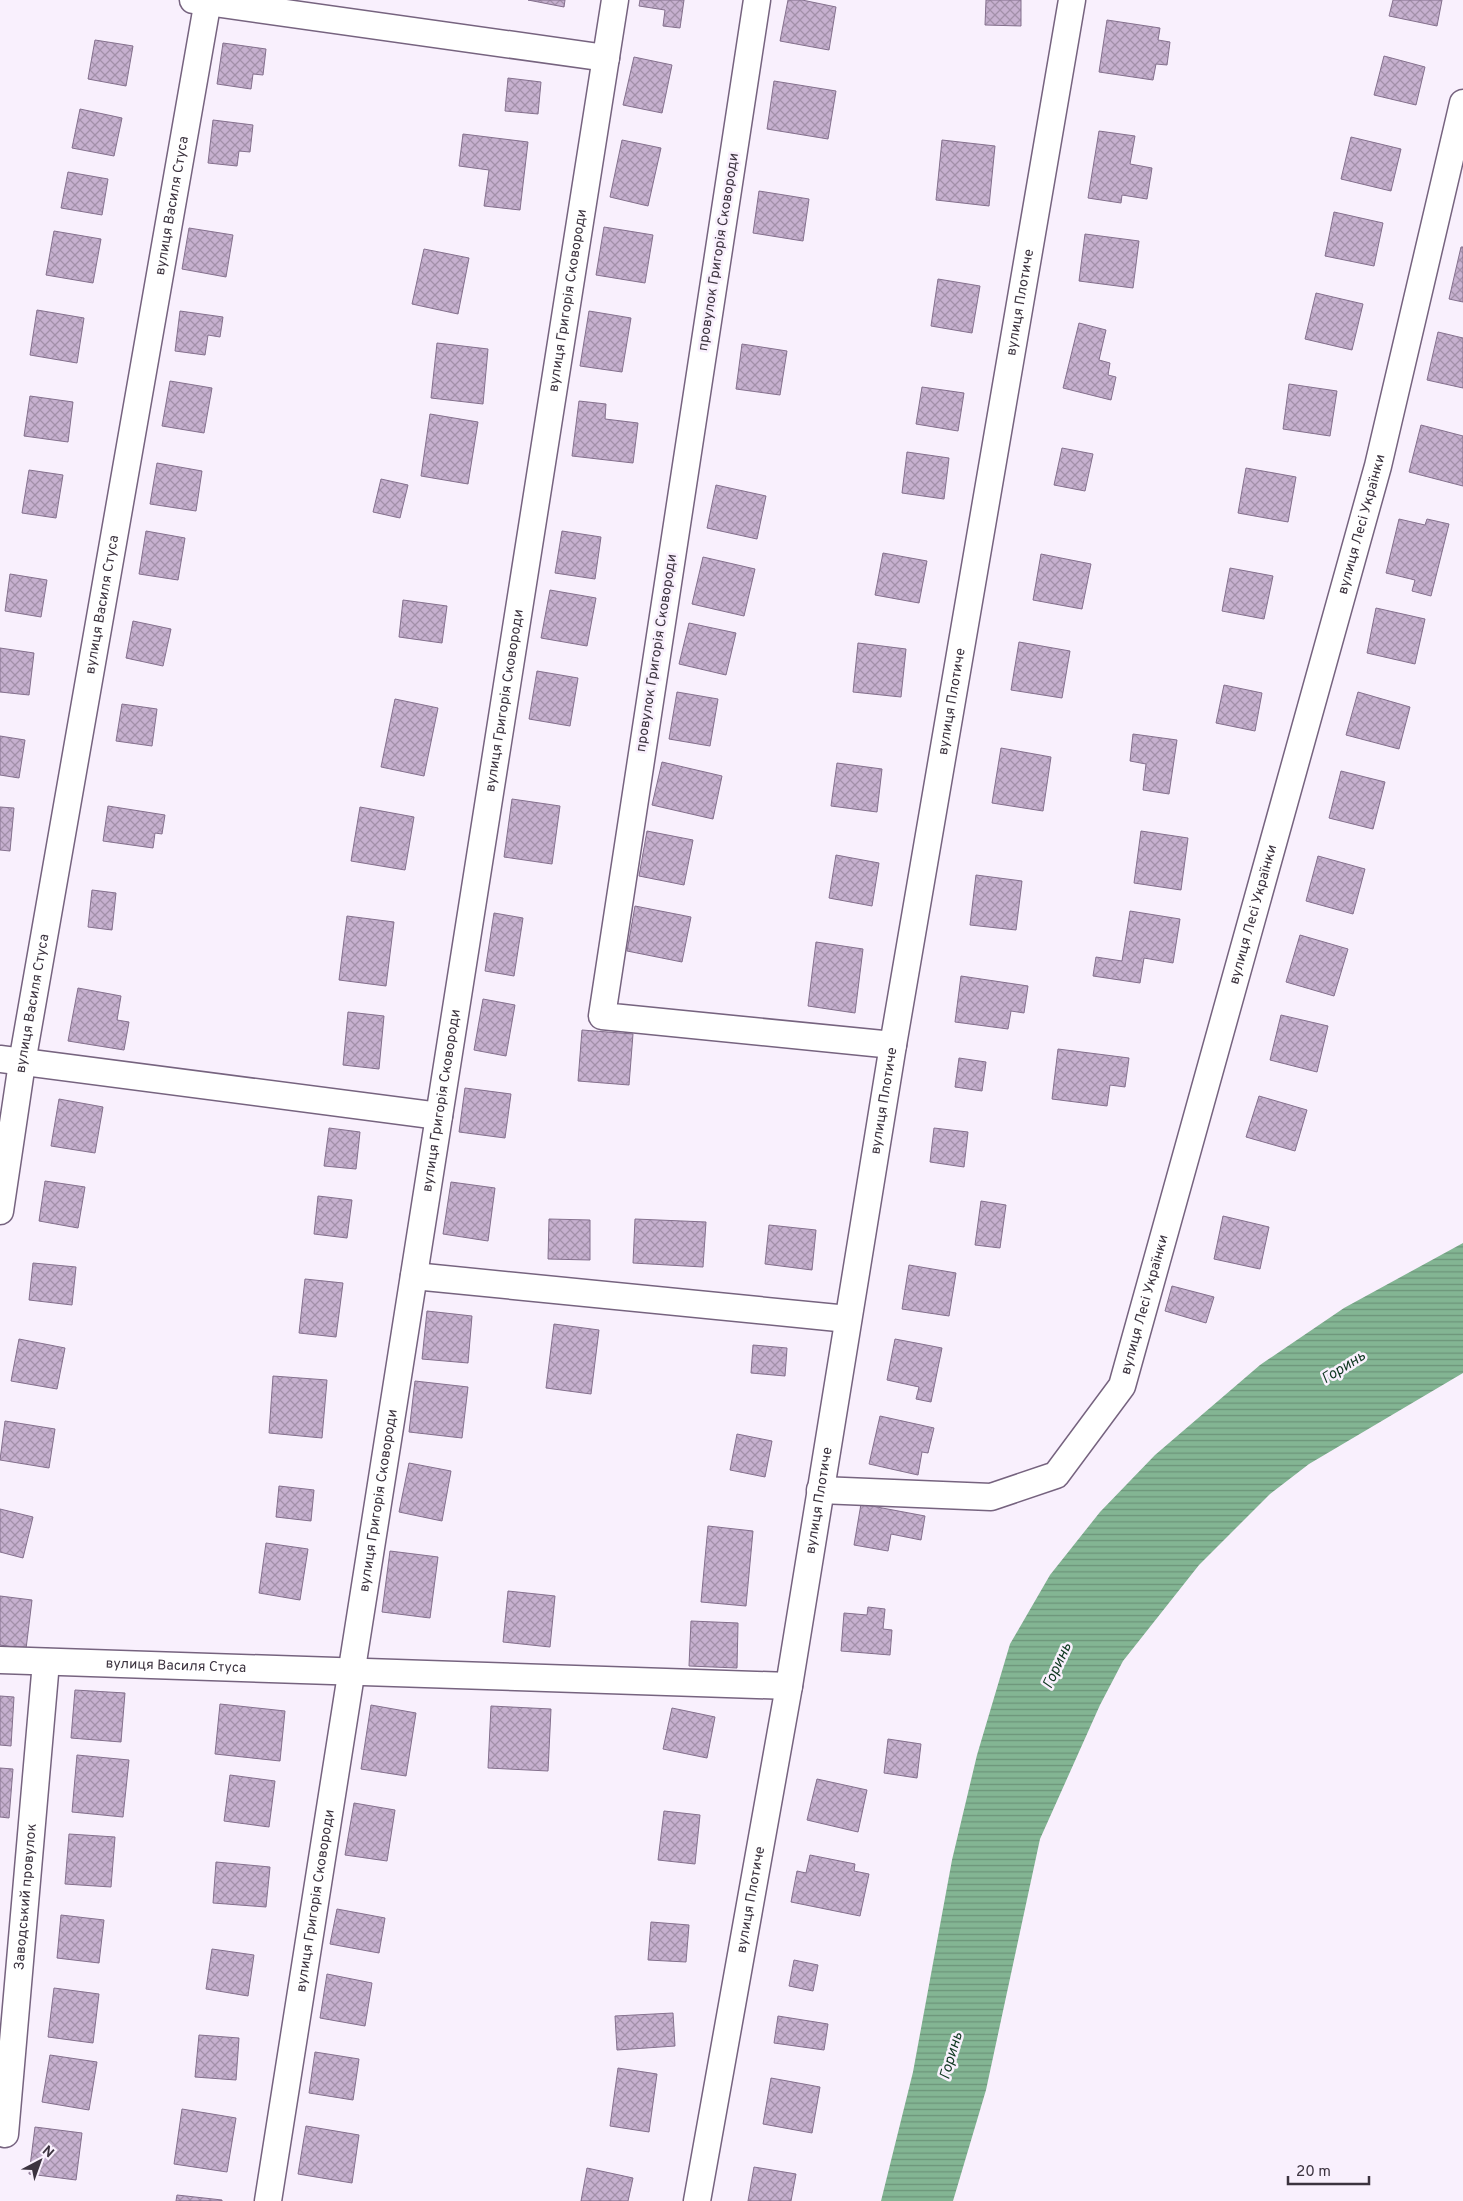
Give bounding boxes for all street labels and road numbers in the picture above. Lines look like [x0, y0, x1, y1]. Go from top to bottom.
street label: вулиця Василя Стуса [152, 135, 193, 276]
street label: провулок Григорія Сковороди [695, 152, 743, 352]
street label: вулиця Григорія Сковороди [545, 208, 590, 393]
street label: вулиця Плотиче [1003, 248, 1038, 357]
street label: вулиця Лесі Українки [1334, 453, 1389, 596]
street label: вулиця Василя Стуса [82, 534, 123, 675]
street label: провулок Григорія Сковороди [633, 553, 681, 753]
street label: вулиця Григорія Сковороди [482, 608, 527, 793]
street label: вулиця Плотиче [934, 647, 969, 756]
street label: вулиця Лесі Українки [1226, 843, 1281, 986]
street label: вулиця Василя Стуса [12, 933, 53, 1074]
street label: вулиця Григорія Сковороди [419, 1008, 464, 1193]
street label: вулиця Плотиче [867, 1046, 901, 1156]
street label: вулиця Лесі Українки [1117, 1233, 1172, 1376]
street label: вулиця Григорія Сковороди [356, 1408, 401, 1593]
street label: вулиця Плотиче [802, 1446, 836, 1555]
street label: вулиця Василя Стуса [105, 1655, 247, 1677]
street label: вулиця Григорія Сковороди [293, 1808, 338, 1993]
street label: Заводський провулок [11, 1823, 40, 1971]
street label: вулиця Плотиче [733, 1845, 769, 1955]

